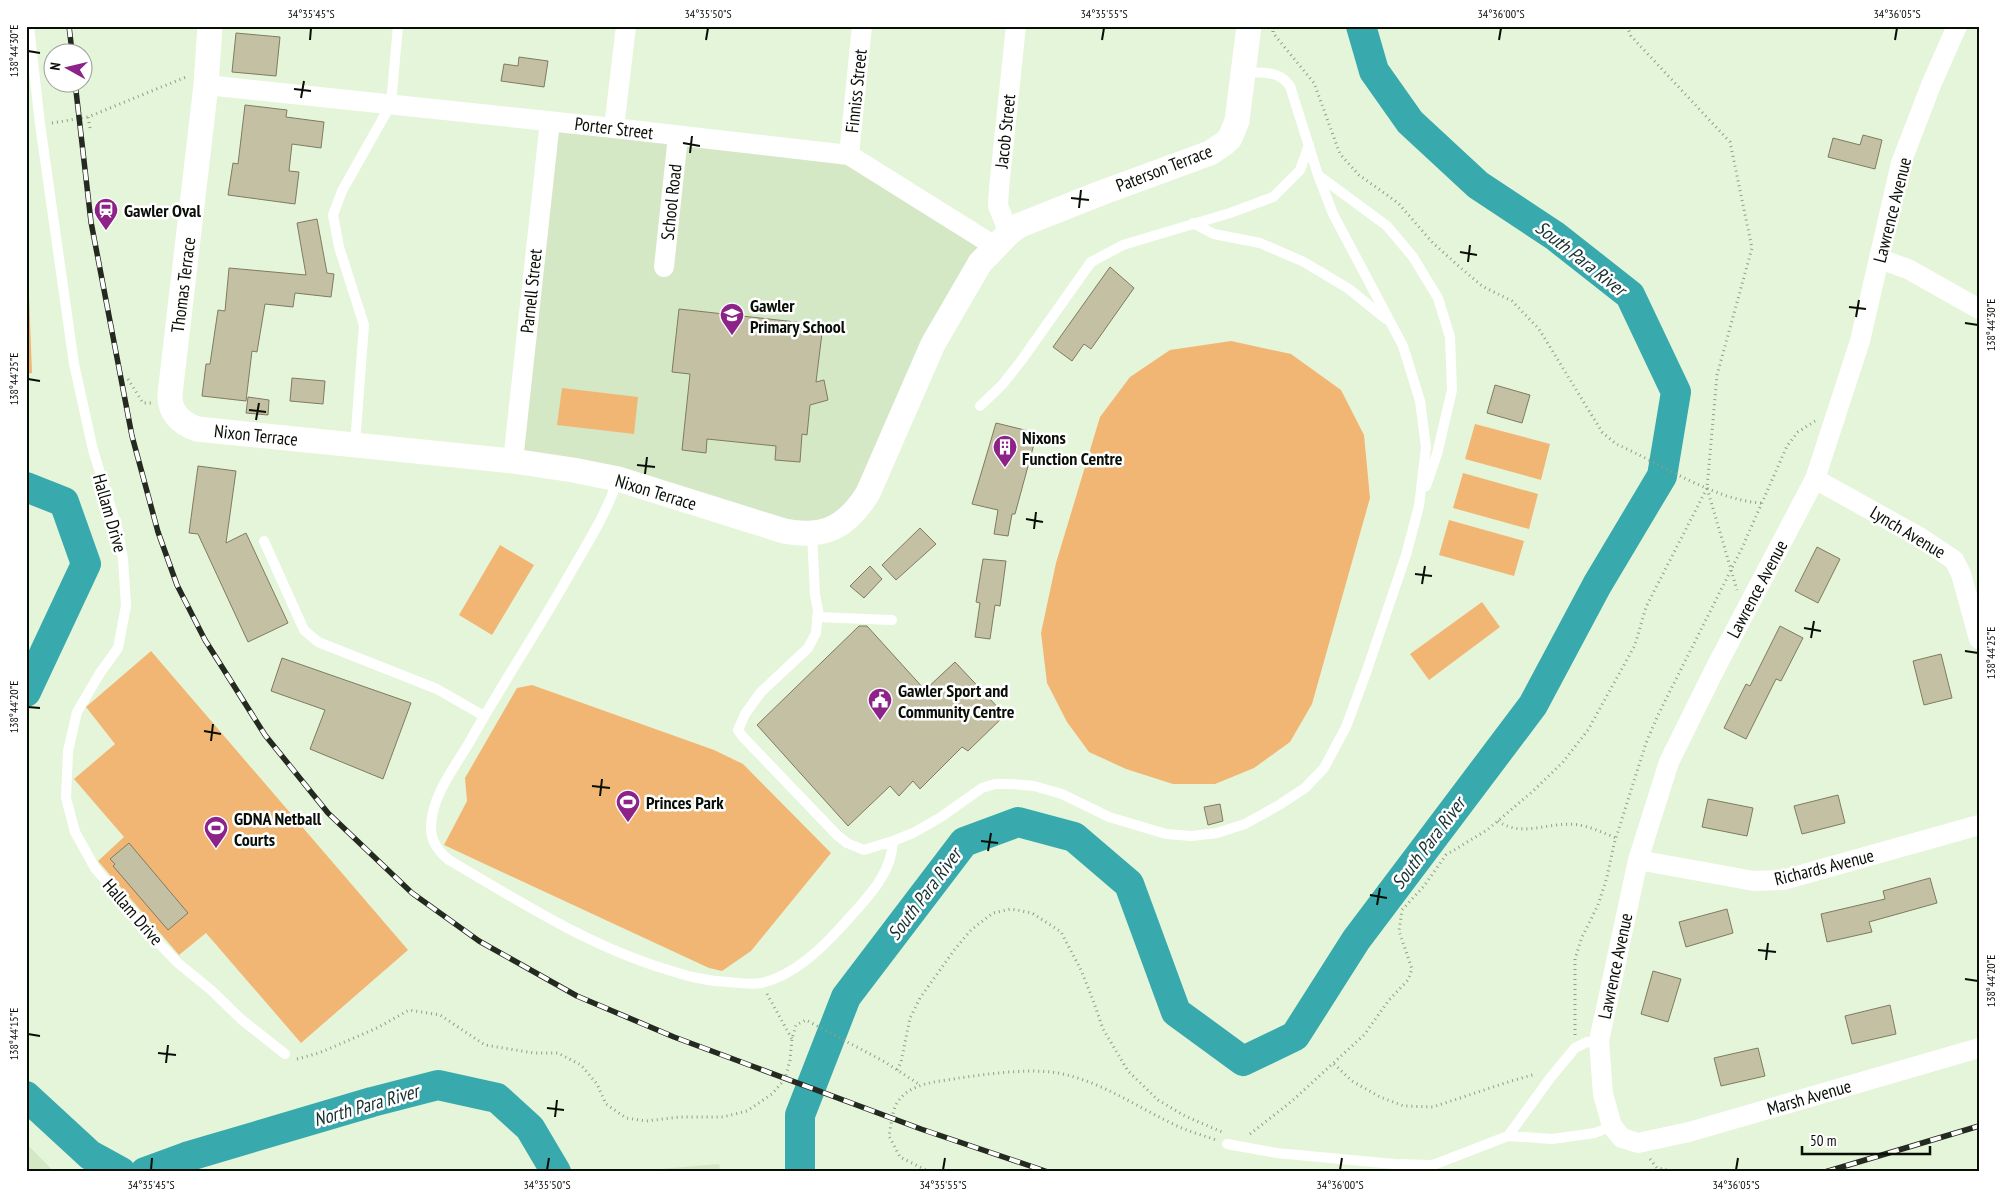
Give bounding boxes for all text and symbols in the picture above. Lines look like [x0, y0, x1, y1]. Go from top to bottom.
text: 34°35'45"S [287, 6, 335, 21]
text: 34°35'50"S [684, 6, 732, 21]
text: 34°35'55"S [1080, 6, 1128, 21]
text: 34°36'00"S [1477, 6, 1525, 21]
text: 34°36'05"S [1873, 6, 1921, 21]
text: 138°44'30"E [6, 25, 21, 77]
north arrow [42, 42, 92, 92]
street label: Finniss Street [840, 48, 872, 134]
text: N [46, 61, 65, 71]
street label: Jacob Street [990, 93, 1020, 170]
street label: Porter Street [573, 112, 655, 144]
street label: Paterson Terrace [1113, 139, 1215, 197]
street label: Lawrence Avenue [1868, 155, 1916, 265]
street label: School Road [656, 163, 686, 241]
station icon: Gawler Oval [93, 197, 119, 231]
place label: Gawler Oval [124, 199, 202, 222]
water label: South Para River [1531, 215, 1633, 303]
street label: Thomas Terrace [166, 236, 200, 334]
street label: Parnell Street [515, 248, 547, 334]
place label: Gawler Primary School [750, 294, 846, 338]
text: 138°44'30"E [1983, 299, 1998, 351]
school or university icon: Gawler Primary School [719, 302, 745, 336]
text: 138°44'25"E [6, 353, 21, 405]
street label: Nixon Terrace [213, 419, 299, 451]
place label: Nixons Function Centre [1022, 426, 1123, 470]
building icon: Nixons Function Centre [992, 434, 1018, 468]
street label: Nixon Terrace [613, 469, 699, 515]
street label: Hallam Drive [88, 471, 132, 555]
street label: Lynch Avenue [1866, 501, 1950, 563]
street label: Lawrence Avenue [1722, 536, 1792, 642]
text: 138°44'25"E [1983, 627, 1998, 679]
place label: Gawler Sport and Community Centre [898, 679, 1015, 723]
text: 138°44'20"E [6, 681, 21, 733]
public building icon: Gawler Sport and Community Centre [867, 687, 893, 721]
sports icon: Princes Park [615, 789, 641, 823]
water label: South Para River [1386, 790, 1472, 893]
place label: Princes Park [646, 791, 724, 814]
place label: GDNA Netball Courts [234, 807, 322, 851]
sports icon: GDNA Netball Courts [203, 815, 229, 849]
water label: South Para River [882, 841, 968, 944]
street label: Richards Avenue [1772, 844, 1876, 890]
street label: Hallam Drive [98, 874, 168, 950]
street label: Lawrence Avenue [1593, 911, 1637, 1021]
text: 138°44'20"E [1983, 955, 1998, 1007]
text: 138°44'15"E [6, 1008, 21, 1060]
street label: Marsh Avenue [1764, 1074, 1854, 1120]
water label: North Para River [311, 1078, 424, 1131]
scale bar [1802, 1123, 1930, 1155]
text: 50 m [1810, 1131, 1836, 1150]
text: 34°35'45"S [127, 1177, 175, 1192]
text: 34°35'50"S [523, 1177, 571, 1192]
text: 34°35'55"S [919, 1177, 967, 1192]
text: 34°36'00"S [1316, 1177, 1364, 1192]
text: 34°36'05"S [1712, 1177, 1760, 1192]

